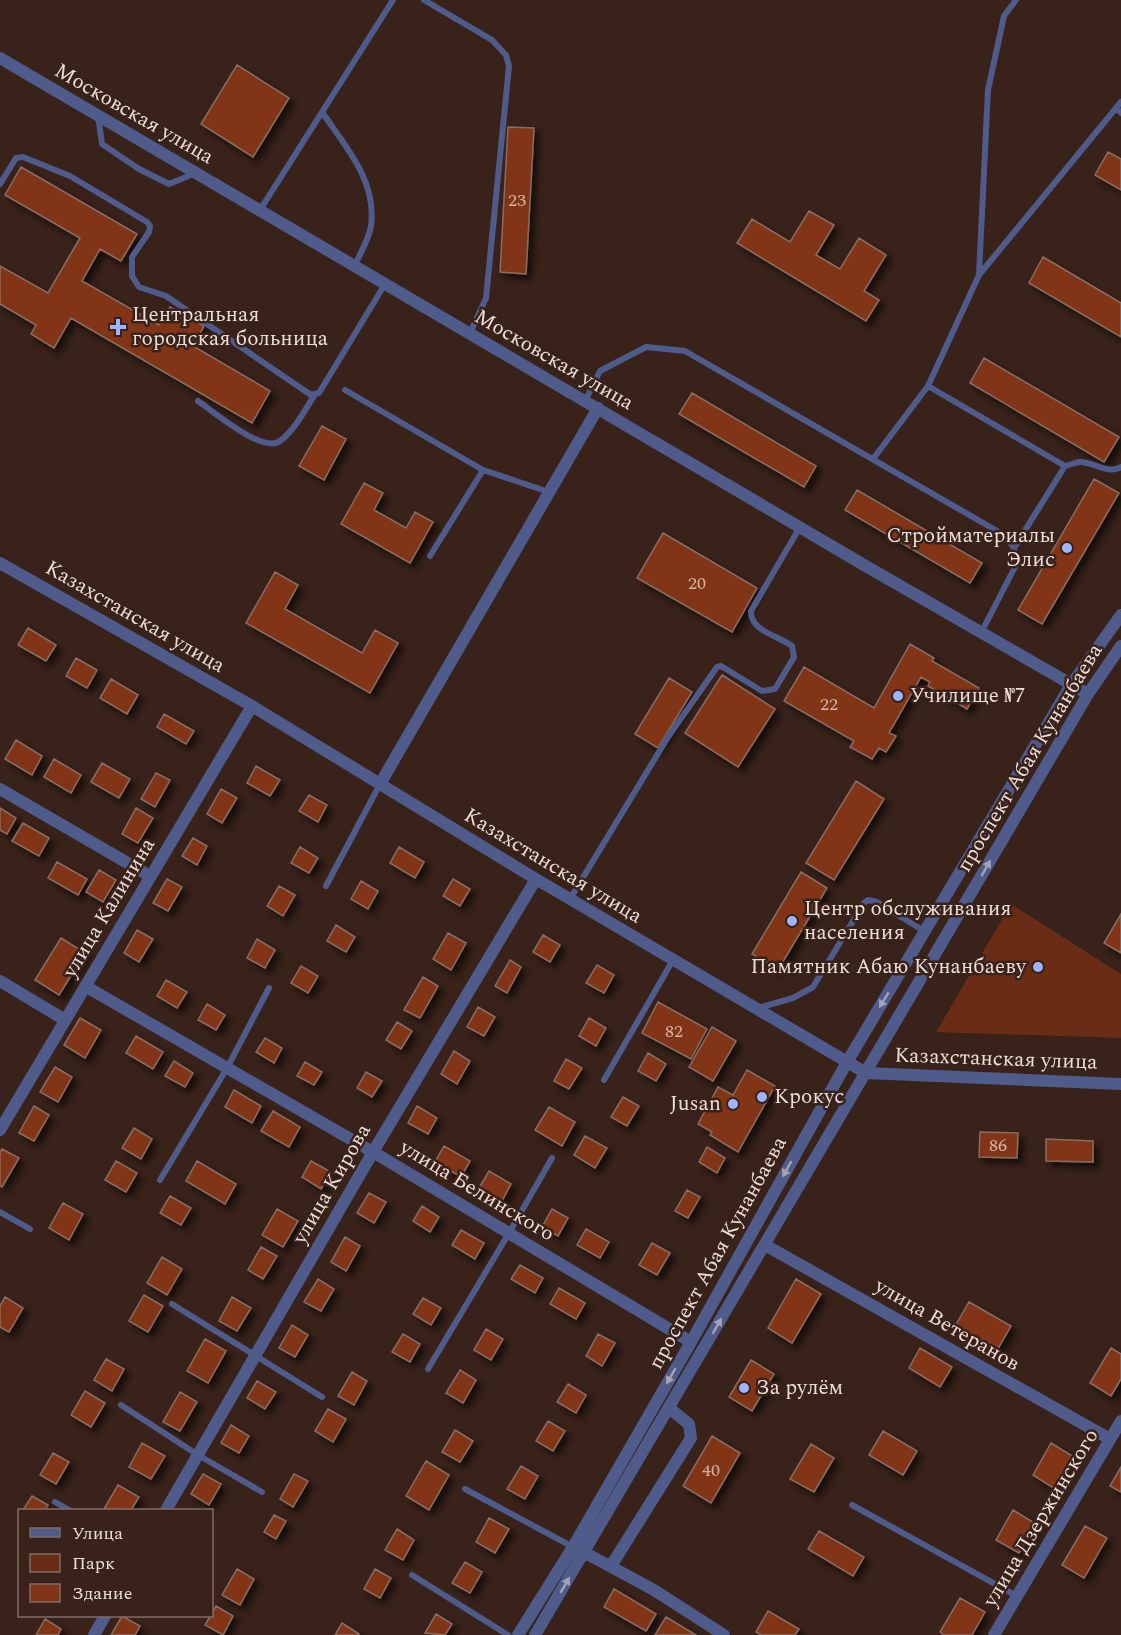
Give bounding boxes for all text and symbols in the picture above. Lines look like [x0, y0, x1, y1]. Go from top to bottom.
street label: Московская улица [48, 55, 220, 173]
house number: 23 [508, 187, 526, 214]
place label: Центральная городская больница [132, 299, 329, 355]
street label: Московская улица [468, 301, 640, 419]
marker: Центральная городская больница [109, 318, 127, 336]
place label: Стройматериалы Элис [886, 520, 1055, 576]
marker: Стройматериалы Элис [1060, 541, 1074, 555]
street label: Казахстанская улица [39, 552, 232, 682]
house number: 20 [688, 570, 706, 597]
street label: проспект Абая Кунанбаева [949, 637, 1112, 878]
place label: Училище №7 [910, 680, 1025, 712]
marker: Училище №7 [891, 689, 905, 703]
house number: 22 [820, 691, 838, 718]
street label: Казахстанская улица [458, 800, 649, 932]
street label: улица Калинина [54, 831, 164, 985]
one-way arrow [981, 859, 991, 876]
place label: Центр обслуживания населения [804, 893, 1012, 949]
marker: Центр обслуживания населения [785, 914, 799, 928]
place label: Памятник Абаю Кунанбаеву [751, 951, 1027, 983]
marker: Памятник Абаю Кунанбаеву [1031, 960, 1045, 974]
one-way arrow [879, 992, 890, 1008]
house number: 82 [665, 1018, 683, 1045]
street label: Казахстанская улица [894, 1039, 1099, 1079]
place label: Крокус [774, 1081, 844, 1113]
place label: Jusan [670, 1088, 721, 1120]
marker: Крокус [755, 1090, 769, 1104]
marker: Jusan [726, 1097, 740, 1111]
street label: улица Кирова [284, 1117, 380, 1251]
street label: проспект Абая Кунанбаева [641, 1130, 796, 1375]
street label: улица Белинского [392, 1131, 561, 1250]
house number: 86 [989, 1132, 1007, 1159]
one-way arrow [782, 1161, 793, 1177]
street label: улица Ветеранов [868, 1270, 1026, 1380]
one-way arrow [712, 1317, 722, 1334]
one-way arrow [666, 1368, 676, 1385]
place label: За рулём [756, 1372, 843, 1404]
marker: За рулём [737, 1381, 751, 1395]
street label: улица Дзержинского [974, 1423, 1107, 1614]
house number: 40 [702, 1457, 720, 1484]
legend [18, 1509, 213, 1617]
text: Улица [72, 1520, 123, 1547]
text: Парк [72, 1550, 115, 1577]
one-way arrow [560, 1576, 570, 1593]
text: Здание [72, 1580, 132, 1607]

